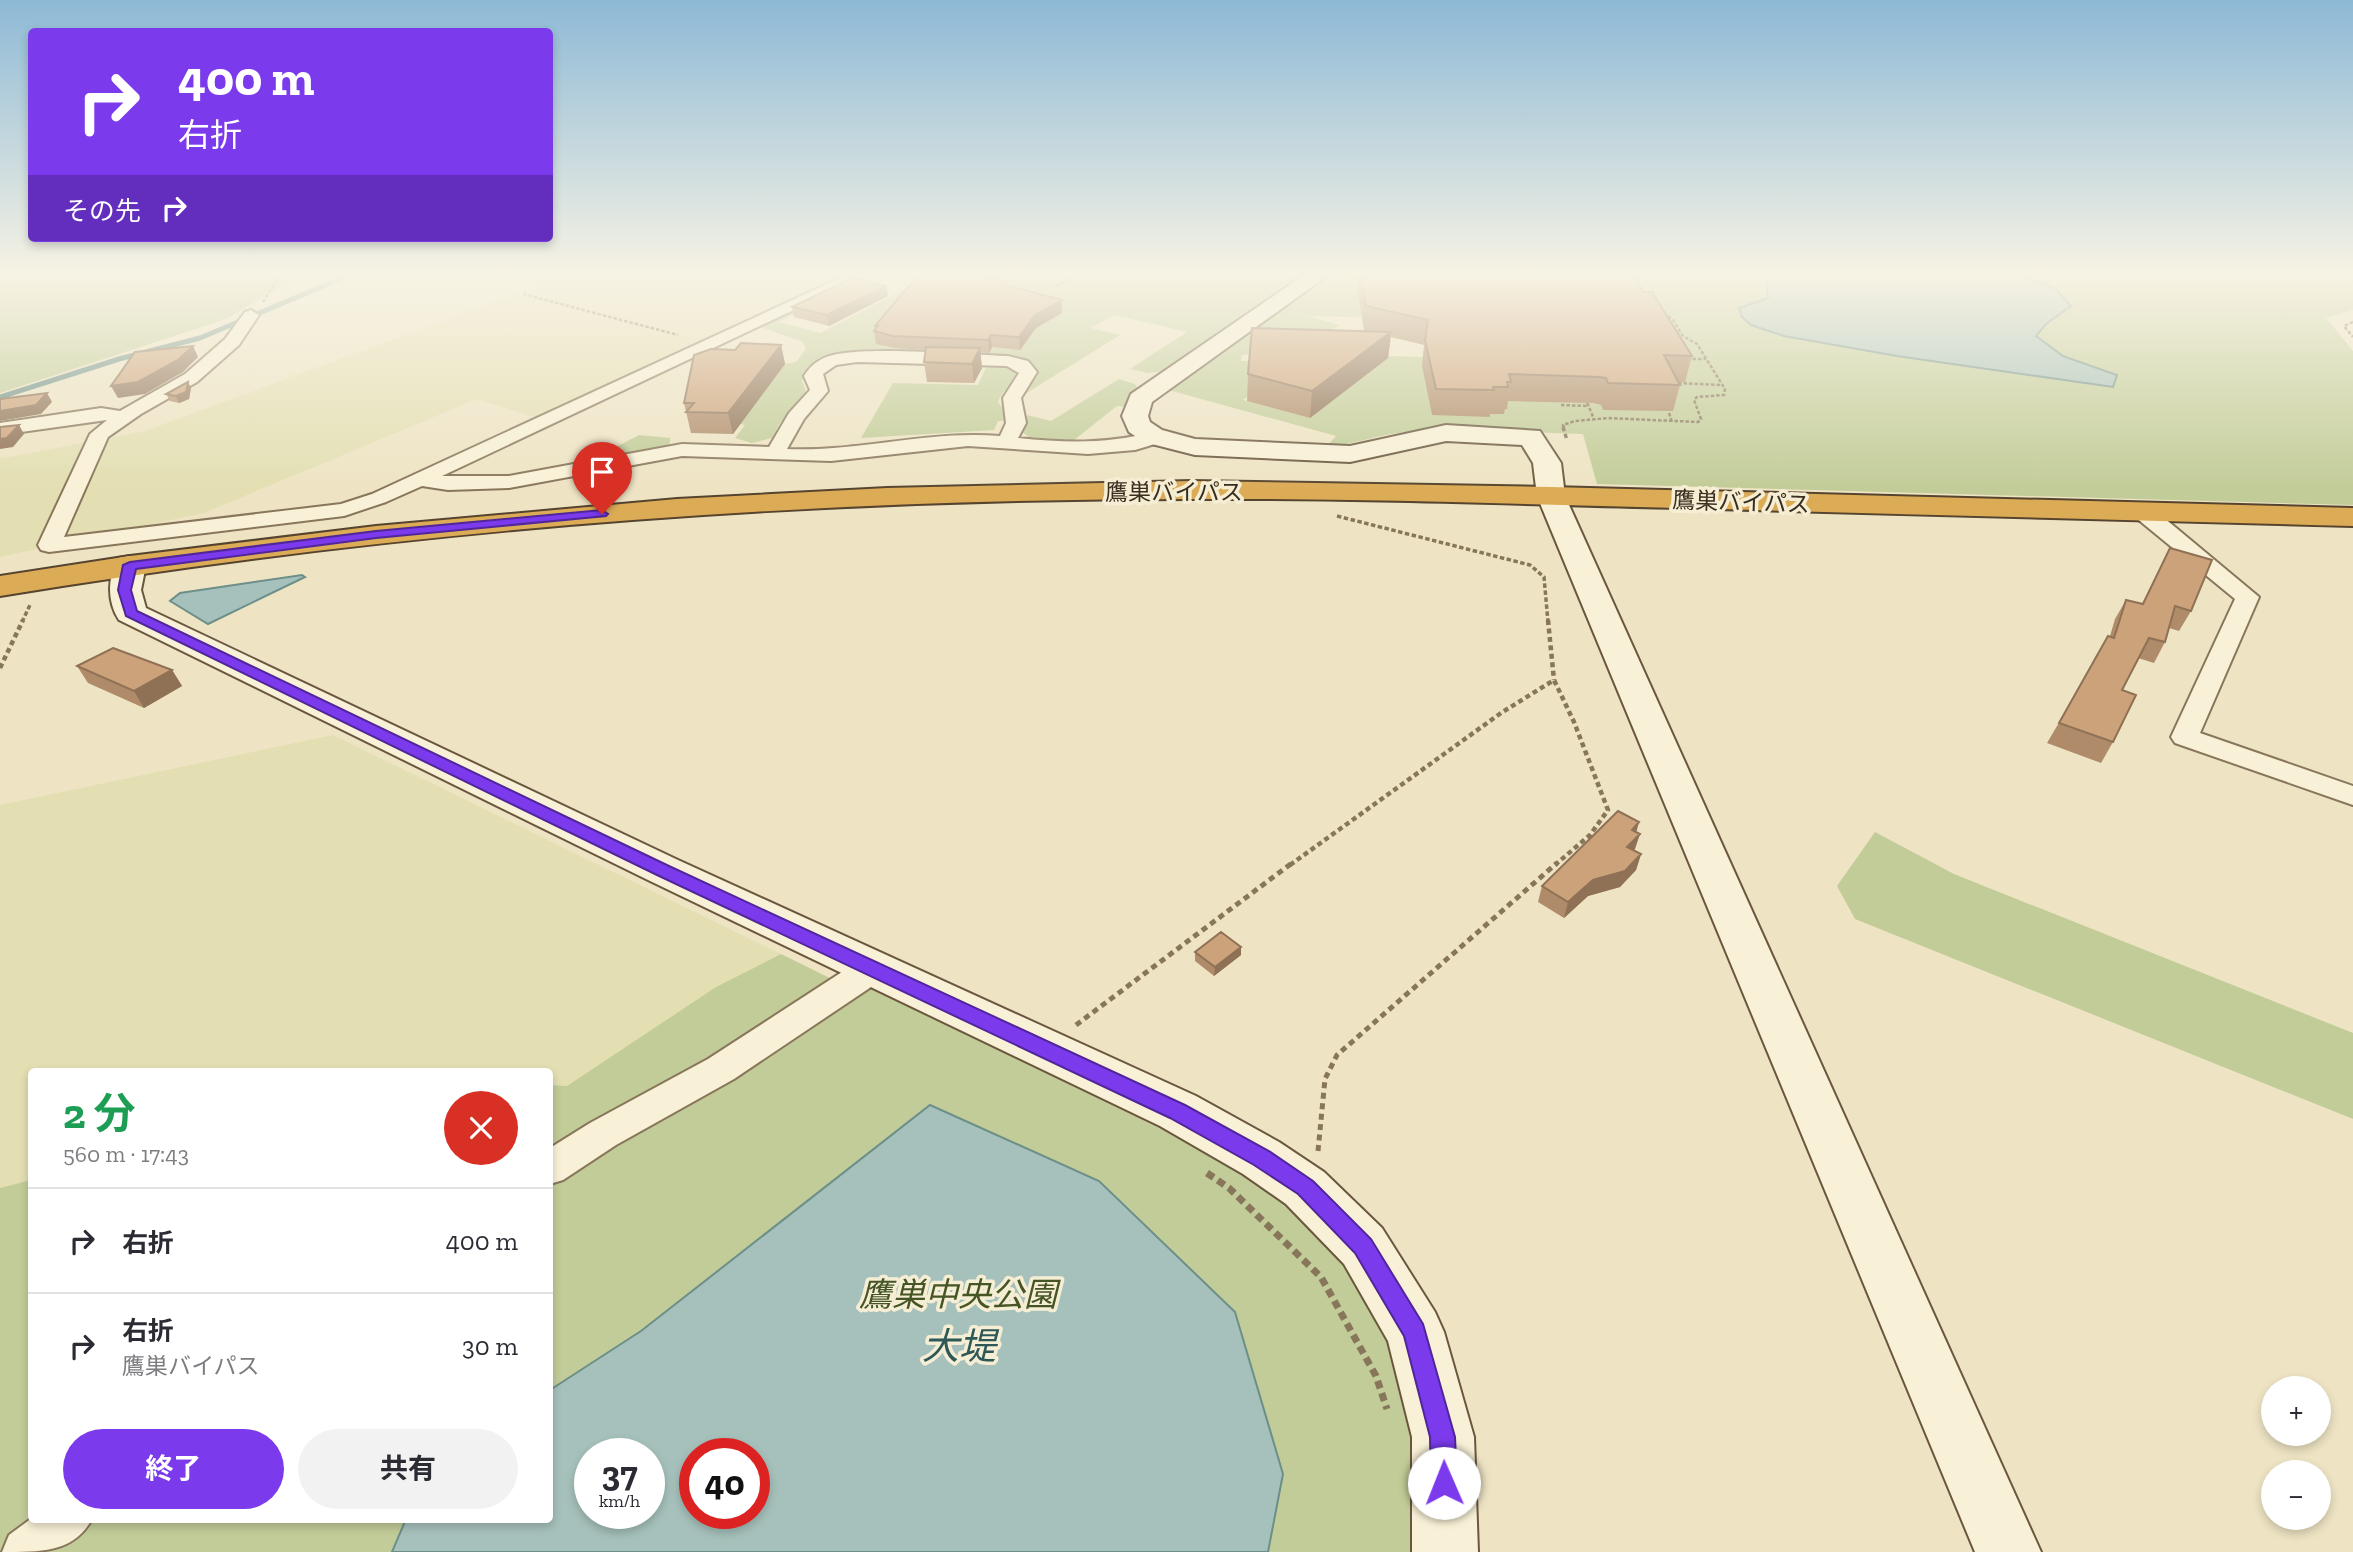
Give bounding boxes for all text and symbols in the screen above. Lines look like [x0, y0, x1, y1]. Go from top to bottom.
text: 400 m [178, 49, 314, 108]
icon: right [63, 56, 154, 147]
text: 右折 [178, 116, 242, 154]
icon: right [155, 189, 193, 227]
text: その先 [63, 195, 141, 227]
pin [572, 442, 632, 514]
icon: arrive [583, 453, 621, 491]
street label: 鷹巣バイパス [1105, 478, 1243, 506]
street label: 鷹巣バイパス [1672, 486, 1810, 518]
text: 2 分 [63, 1088, 135, 1139]
button: close [444, 1091, 518, 1165]
text: 560 m · 17:43 [63, 1140, 189, 1168]
icon: right [63, 1222, 101, 1260]
text: 400 m [446, 1225, 518, 1257]
text: 右折 [122, 1227, 174, 1259]
park label: 鷹巣中央公園 [859, 1275, 1061, 1314]
text: 右折 [122, 1315, 174, 1347]
water label: 大堤 [922, 1324, 1000, 1368]
icon: right [63, 1327, 101, 1365]
text: 30 m [462, 1330, 518, 1362]
text: 鷹巣バイパス [122, 1352, 260, 1380]
map controls [2261, 1376, 2331, 1530]
button: + [2261, 1376, 2331, 1446]
button: 終了 [63, 1429, 284, 1509]
button: 共有 [298, 1429, 518, 1509]
speed limit sign: 40 [679, 1438, 770, 1529]
position arrow [1407, 1446, 1481, 1520]
text: 37 [602, 1453, 637, 1495]
button: − [2261, 1460, 2331, 1530]
text: km/h [599, 1490, 640, 1512]

